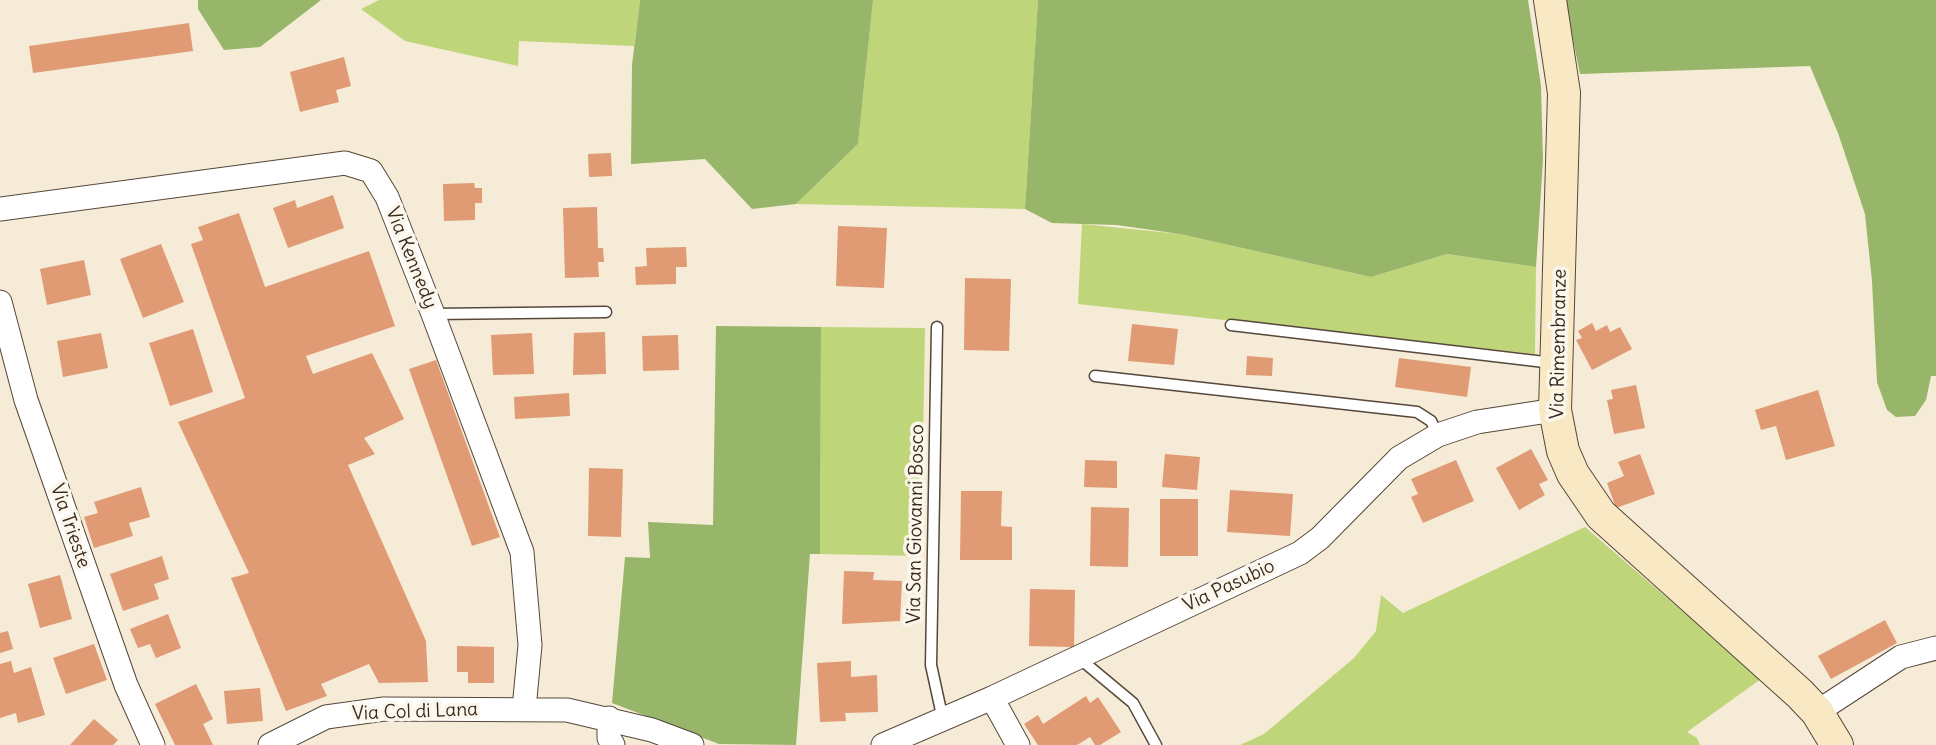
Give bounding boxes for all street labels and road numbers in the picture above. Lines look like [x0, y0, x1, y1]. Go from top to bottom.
street label: Via Kennedy [380, 204, 442, 312]
street label: Via Rimembranze [1546, 269, 1572, 419]
street label: Via San Giovanni Bosco [903, 424, 929, 624]
street label: Via Trieste [45, 481, 95, 571]
street label: Via Pasubio [1180, 555, 1278, 617]
street label: Via Col di Lana [352, 698, 478, 726]

